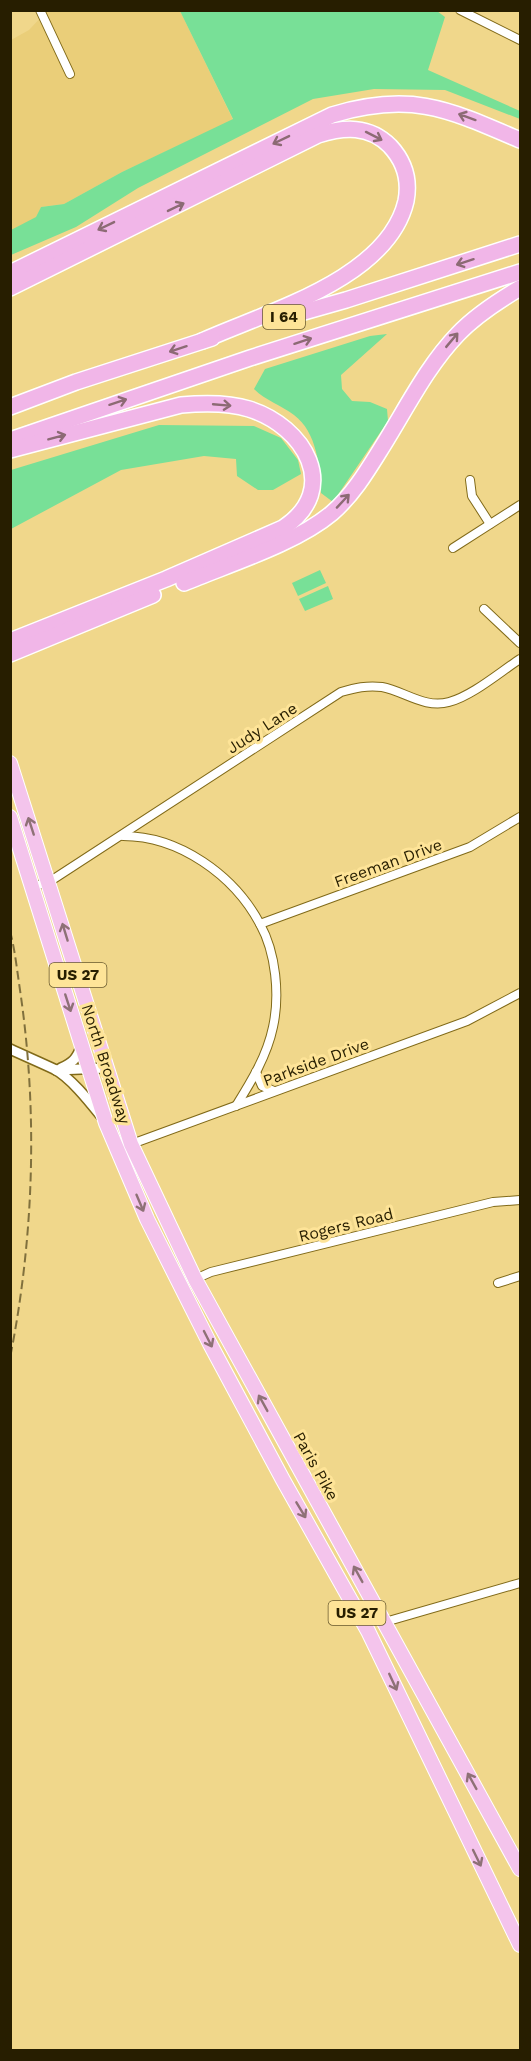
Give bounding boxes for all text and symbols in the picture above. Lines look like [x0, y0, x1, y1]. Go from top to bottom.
one-way arrow [458, 111, 476, 122]
one-way arrow [365, 130, 383, 142]
one-way arrow [272, 135, 290, 146]
one-way arrow [166, 200, 184, 212]
one-way arrow [97, 221, 115, 233]
one-way arrow [456, 257, 475, 268]
road number: I 64 [263, 305, 305, 329]
one-way arrow [446, 332, 459, 348]
one-way arrow [293, 335, 312, 346]
one-way arrow [169, 344, 188, 355]
one-way arrow [108, 396, 127, 407]
one-way arrow [212, 399, 232, 410]
one-way arrow [47, 431, 66, 442]
one-way arrow [336, 494, 350, 509]
street label: Judy Lane [223, 698, 301, 758]
one-way arrow [25, 817, 36, 836]
street label: Freeman Drive [332, 835, 444, 891]
one-way arrow [59, 923, 70, 942]
road number: US 27 [50, 963, 106, 987]
one-way arrow [63, 993, 74, 1012]
street label: North Broadway [78, 1002, 135, 1127]
street label: Parkside Drive [260, 1034, 372, 1090]
one-way arrow [135, 1193, 146, 1212]
street label: Rogers Road [297, 1204, 395, 1246]
one-way arrow [202, 1330, 214, 1348]
one-way arrow [256, 1395, 268, 1412]
street label: Paris Pike [289, 1428, 343, 1504]
one-way arrow [295, 1501, 307, 1518]
one-way arrow [351, 1565, 363, 1582]
road number: US 27 [328, 1601, 386, 1625]
one-way arrow [387, 1673, 399, 1691]
one-way arrow [466, 1773, 478, 1790]
one-way arrow [471, 1849, 483, 1866]

